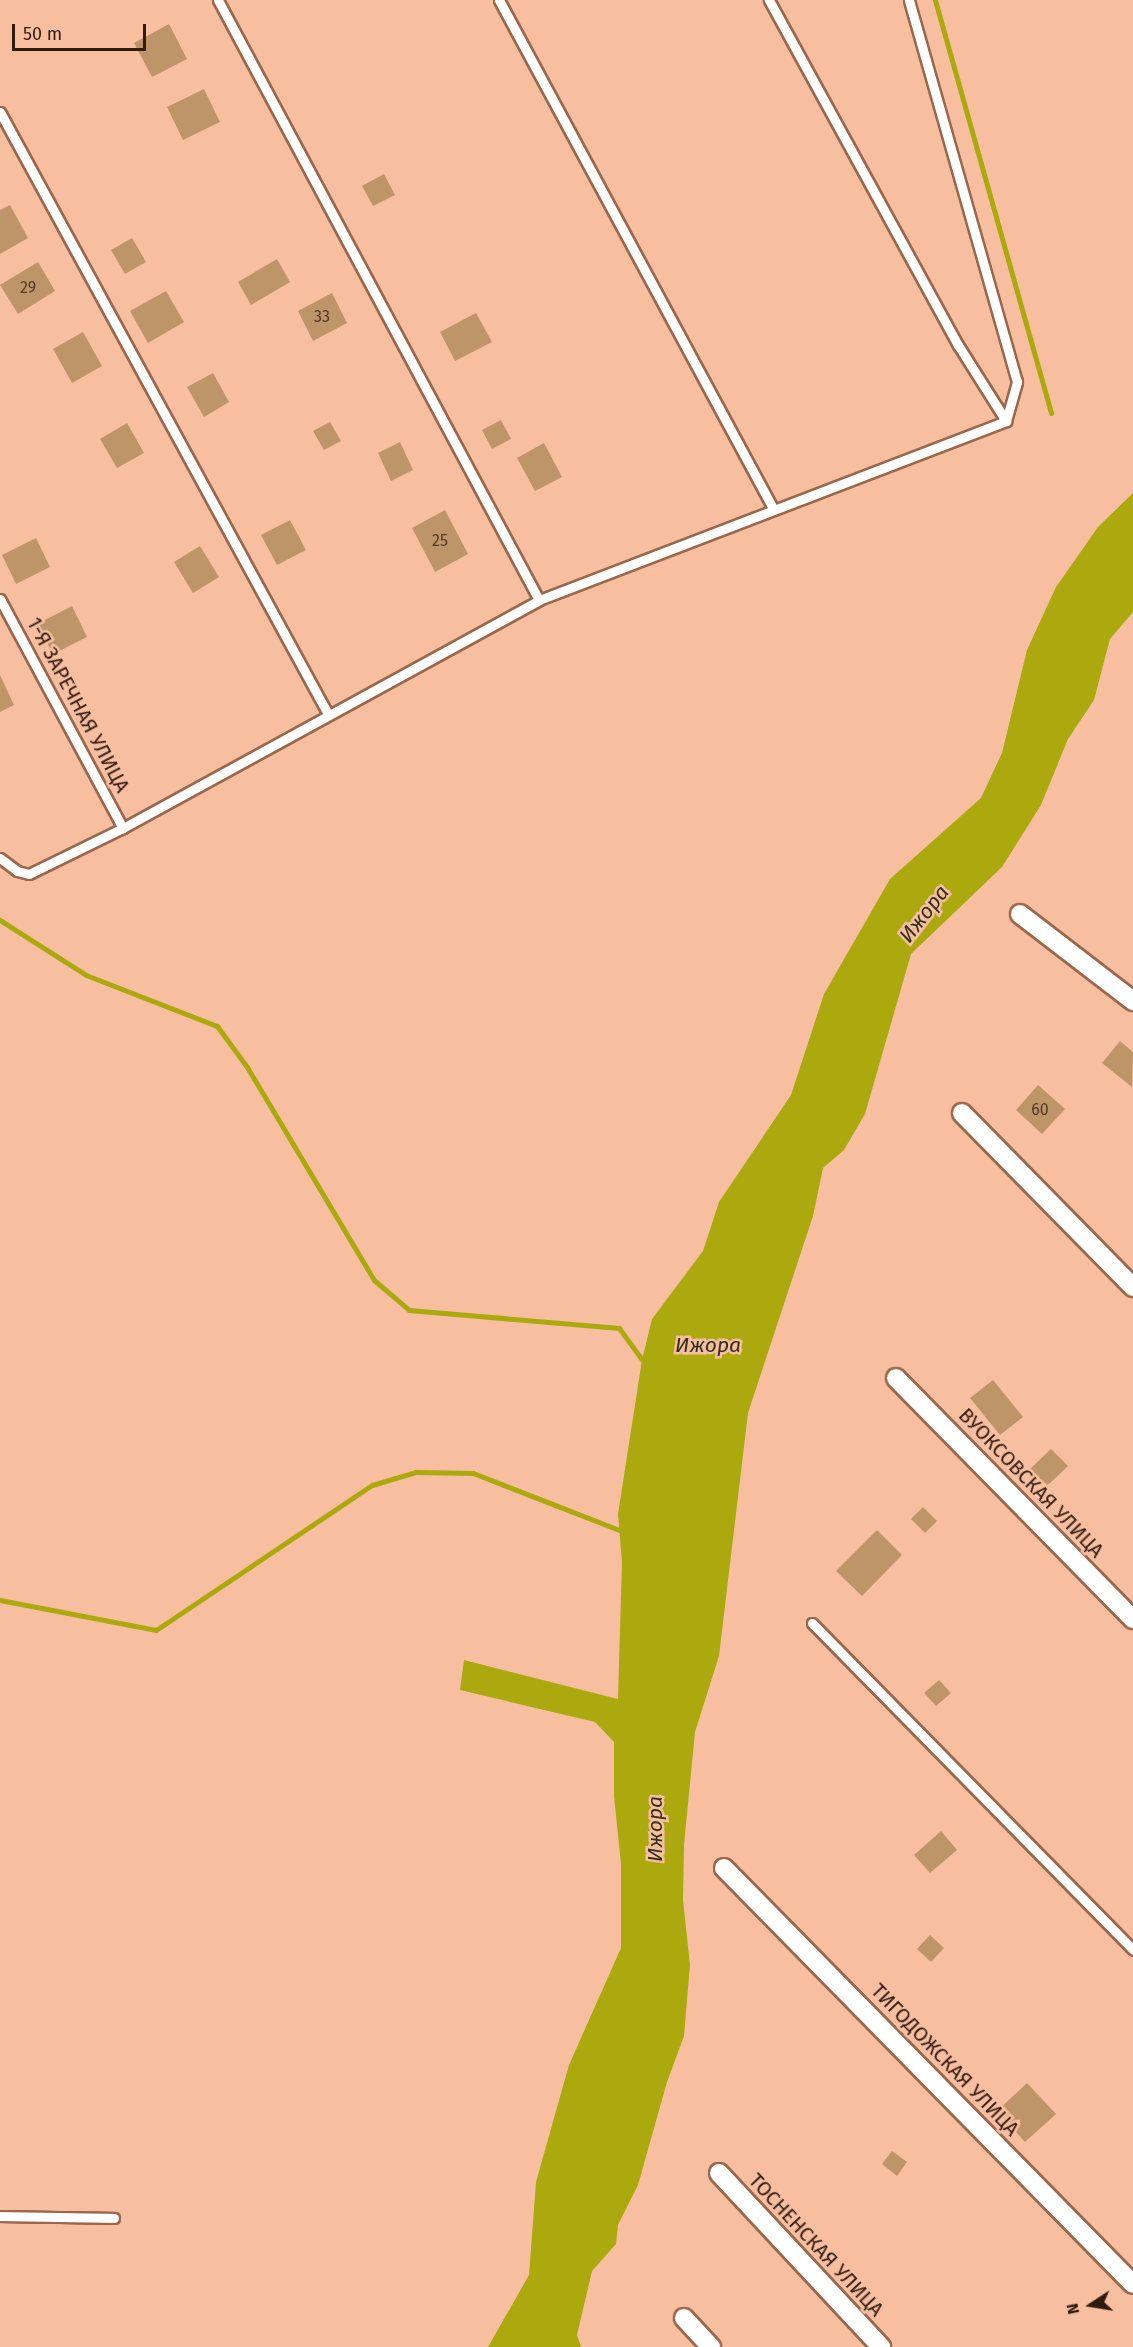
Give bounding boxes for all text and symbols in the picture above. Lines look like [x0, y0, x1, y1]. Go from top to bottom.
scale bar [15, 12, 148, 50]
text: 50 m [23, 23, 62, 45]
house number: 29 [20, 278, 36, 298]
house number: 33 [314, 307, 330, 327]
house number: 25 [432, 531, 448, 551]
street label: 1-Я ЗАРЕЧНАЯ УЛИЦА [22, 613, 134, 797]
water label: Ижора [894, 880, 954, 948]
house number: 60 [1031, 1100, 1049, 1120]
water label: Ижора [675, 1332, 741, 1358]
street label: ВУОКСОВСКАЯ УЛИЦА [954, 1403, 1108, 1563]
water label: Ижора [642, 1796, 668, 1862]
street label: ТИГОДОЖСКАЯ УЛИЦА [866, 1979, 1024, 2141]
street label: ТОСНЕНСКАЯ УЛИЦА [744, 2169, 888, 2321]
north arrow [1061, 2275, 1121, 2335]
text: N [1063, 2302, 1083, 2316]

